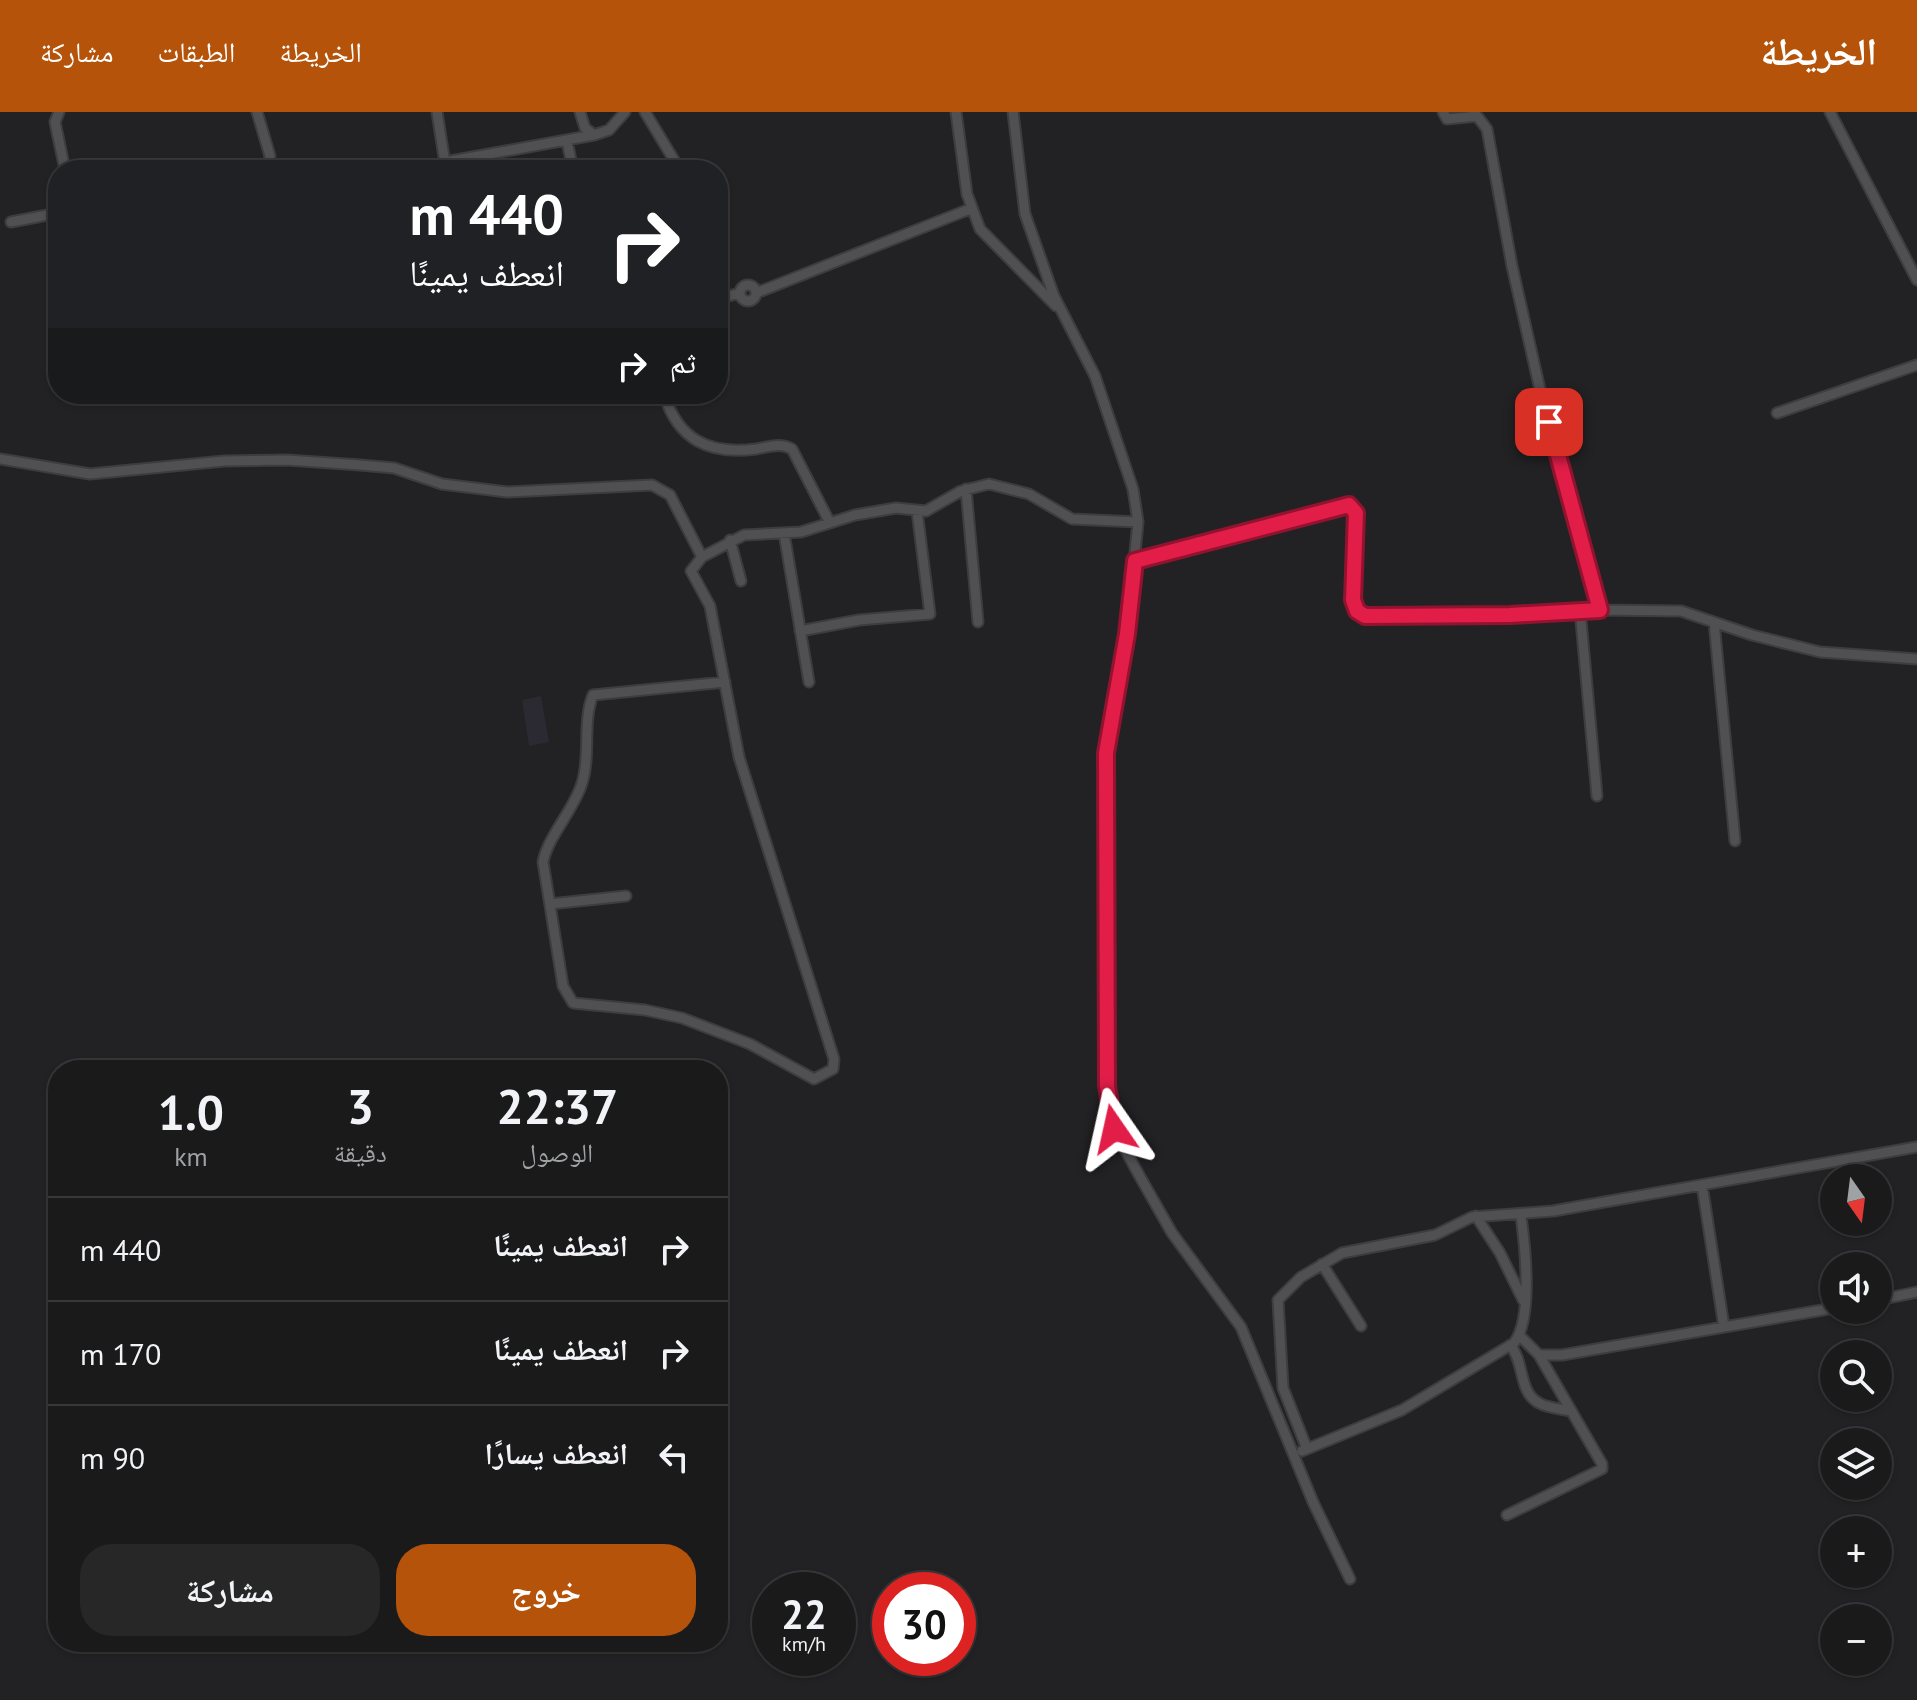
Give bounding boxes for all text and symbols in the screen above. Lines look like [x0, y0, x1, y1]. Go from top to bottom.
text: الخريطة [1760, 26, 1877, 75]
text: مشاركة [40, 33, 114, 70]
text: الطبقات [158, 33, 235, 70]
text: الخريطة [279, 33, 362, 70]
text: 440 m [409, 178, 564, 250]
icon: right [592, 192, 696, 296]
text: انعطف يمينًا [409, 249, 564, 296]
text: ثم [670, 342, 696, 381]
icon: right [610, 344, 654, 388]
pin [1515, 388, 1583, 456]
icon: arrive [1527, 400, 1571, 444]
text: 3 [347, 1075, 374, 1137]
text: 22:37 [496, 1075, 618, 1137]
text: 1.0 [158, 1081, 224, 1143]
position arrow [1072, 1087, 1156, 1171]
text: دقيقة [334, 1136, 387, 1169]
text: الوصول [521, 1136, 593, 1169]
text: km [174, 1140, 208, 1173]
north arrow [1820, 1164, 1892, 1236]
map controls [1820, 1164, 1892, 1676]
text: انعطف يمينًا [493, 1225, 628, 1264]
icon: right [652, 1227, 696, 1271]
text: 440 m [80, 1230, 161, 1269]
button: sound [1820, 1252, 1892, 1324]
text: انعطف يمينًا [493, 1329, 628, 1368]
icon: right [652, 1331, 696, 1375]
text: 170 m [80, 1334, 161, 1373]
button: search [1820, 1340, 1892, 1412]
button: layers [1820, 1428, 1892, 1500]
text: انعطف يسارًا [484, 1433, 628, 1472]
icon: left [652, 1435, 696, 1479]
text: 90 m [80, 1438, 145, 1477]
button: + [1820, 1516, 1892, 1588]
button: مشاركة [80, 1544, 380, 1636]
button: خروج [396, 1544, 696, 1636]
speed limit sign: 30 [872, 1572, 976, 1676]
text: 22 [781, 1588, 827, 1640]
button: − [1820, 1604, 1892, 1676]
text: km/h [782, 1631, 826, 1657]

